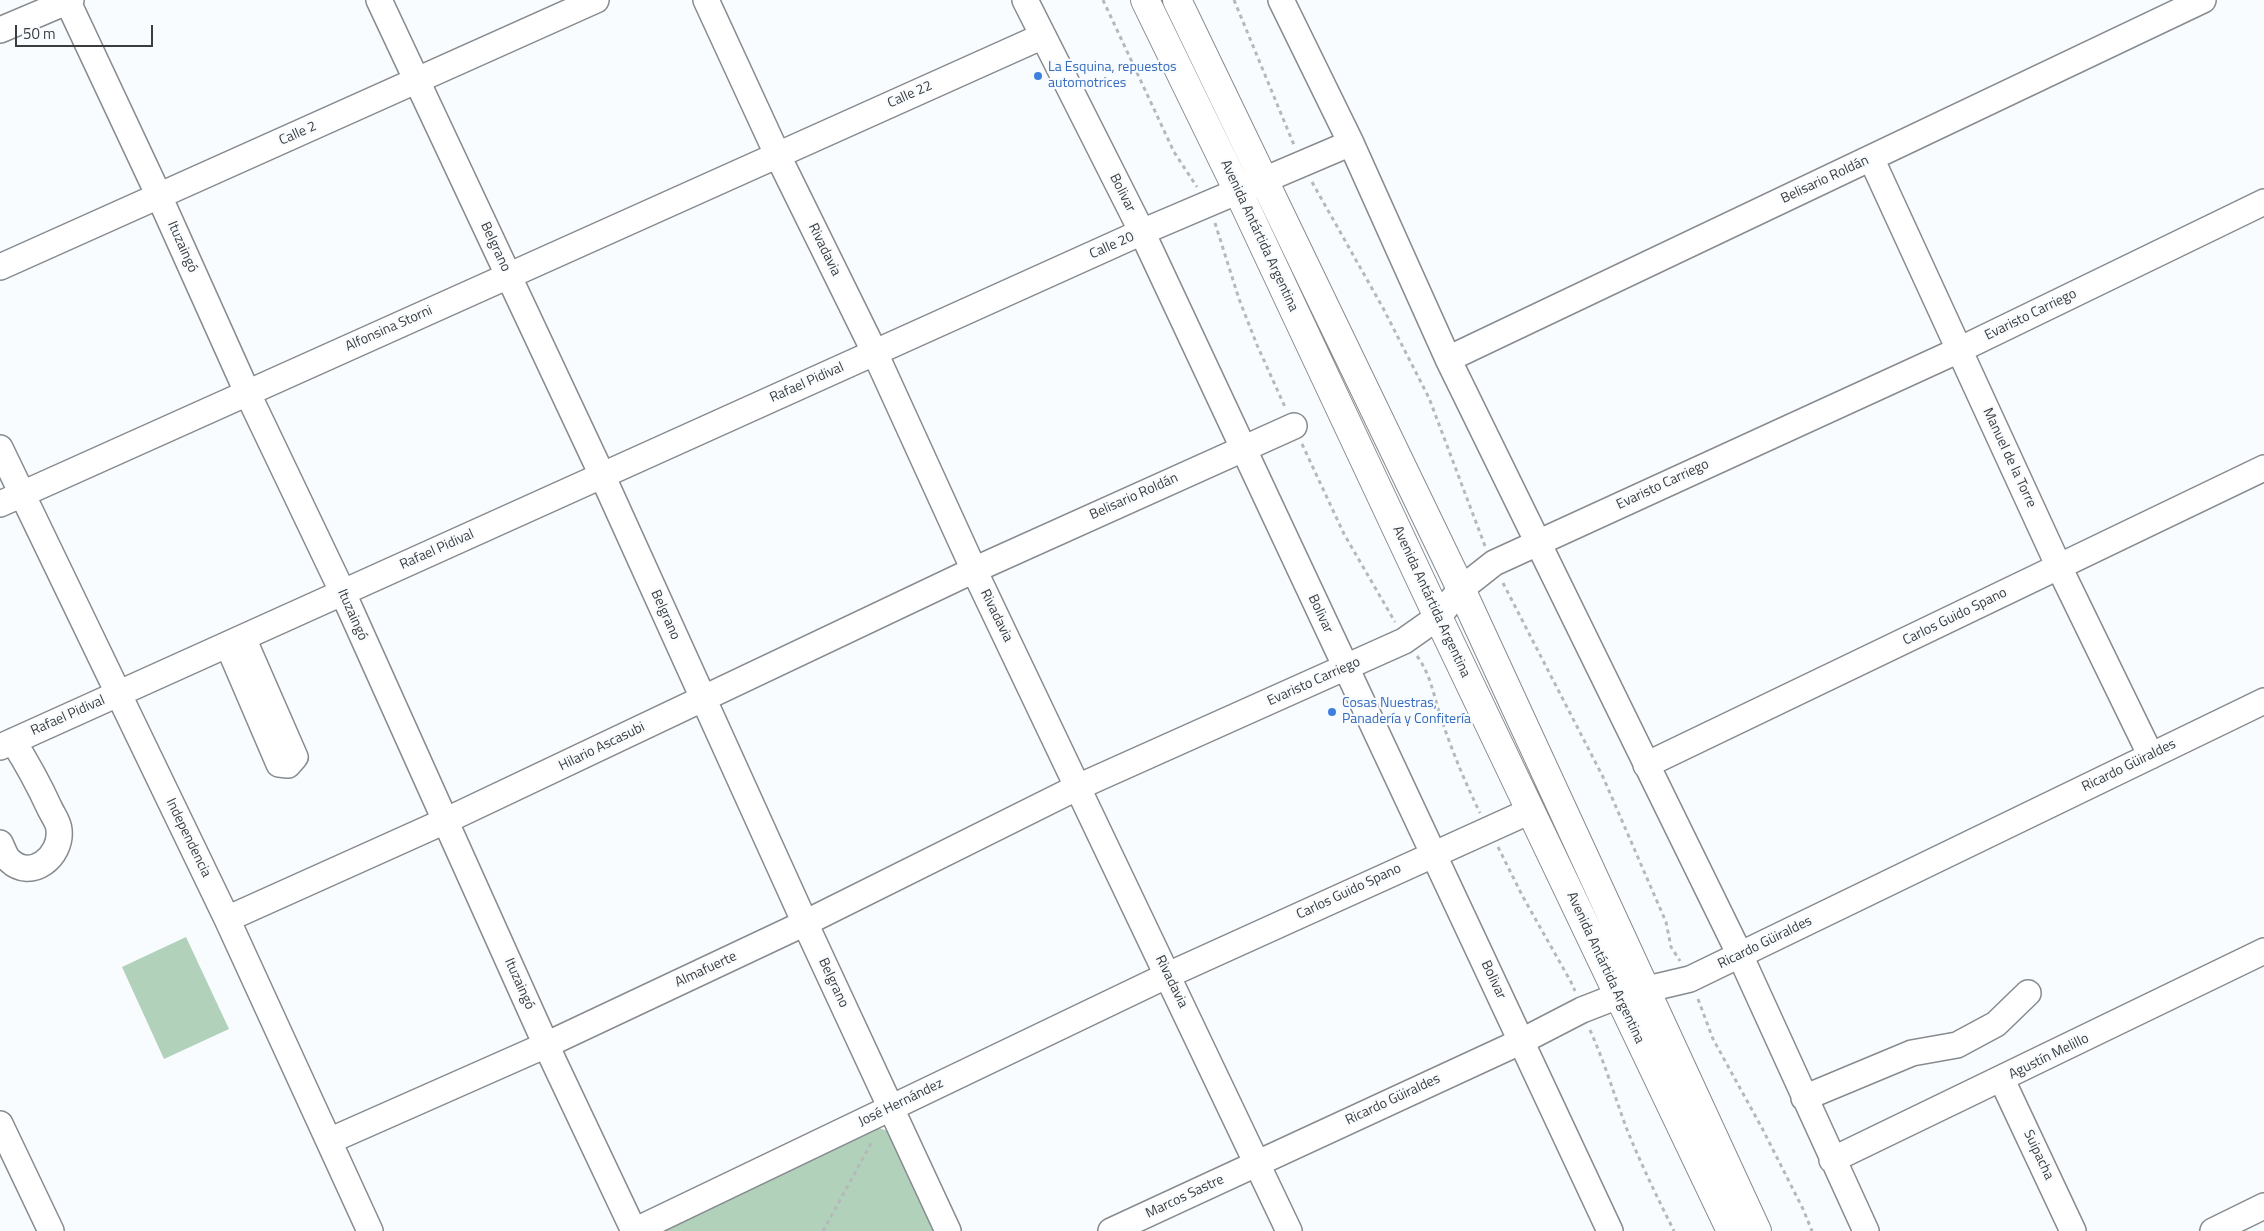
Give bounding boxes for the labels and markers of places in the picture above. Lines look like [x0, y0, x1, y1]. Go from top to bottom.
place label: La Esquina, repuestos automotrices [1048, 60, 1177, 92]
marker: La Esquina, repuestos automotrices [1032, 70, 1044, 82]
place label: Cosas Nuestras, Panadería y Confitería [1342, 696, 1471, 729]
marker: Cosas Nuestras, Panadería y Confitería [1326, 706, 1338, 718]

